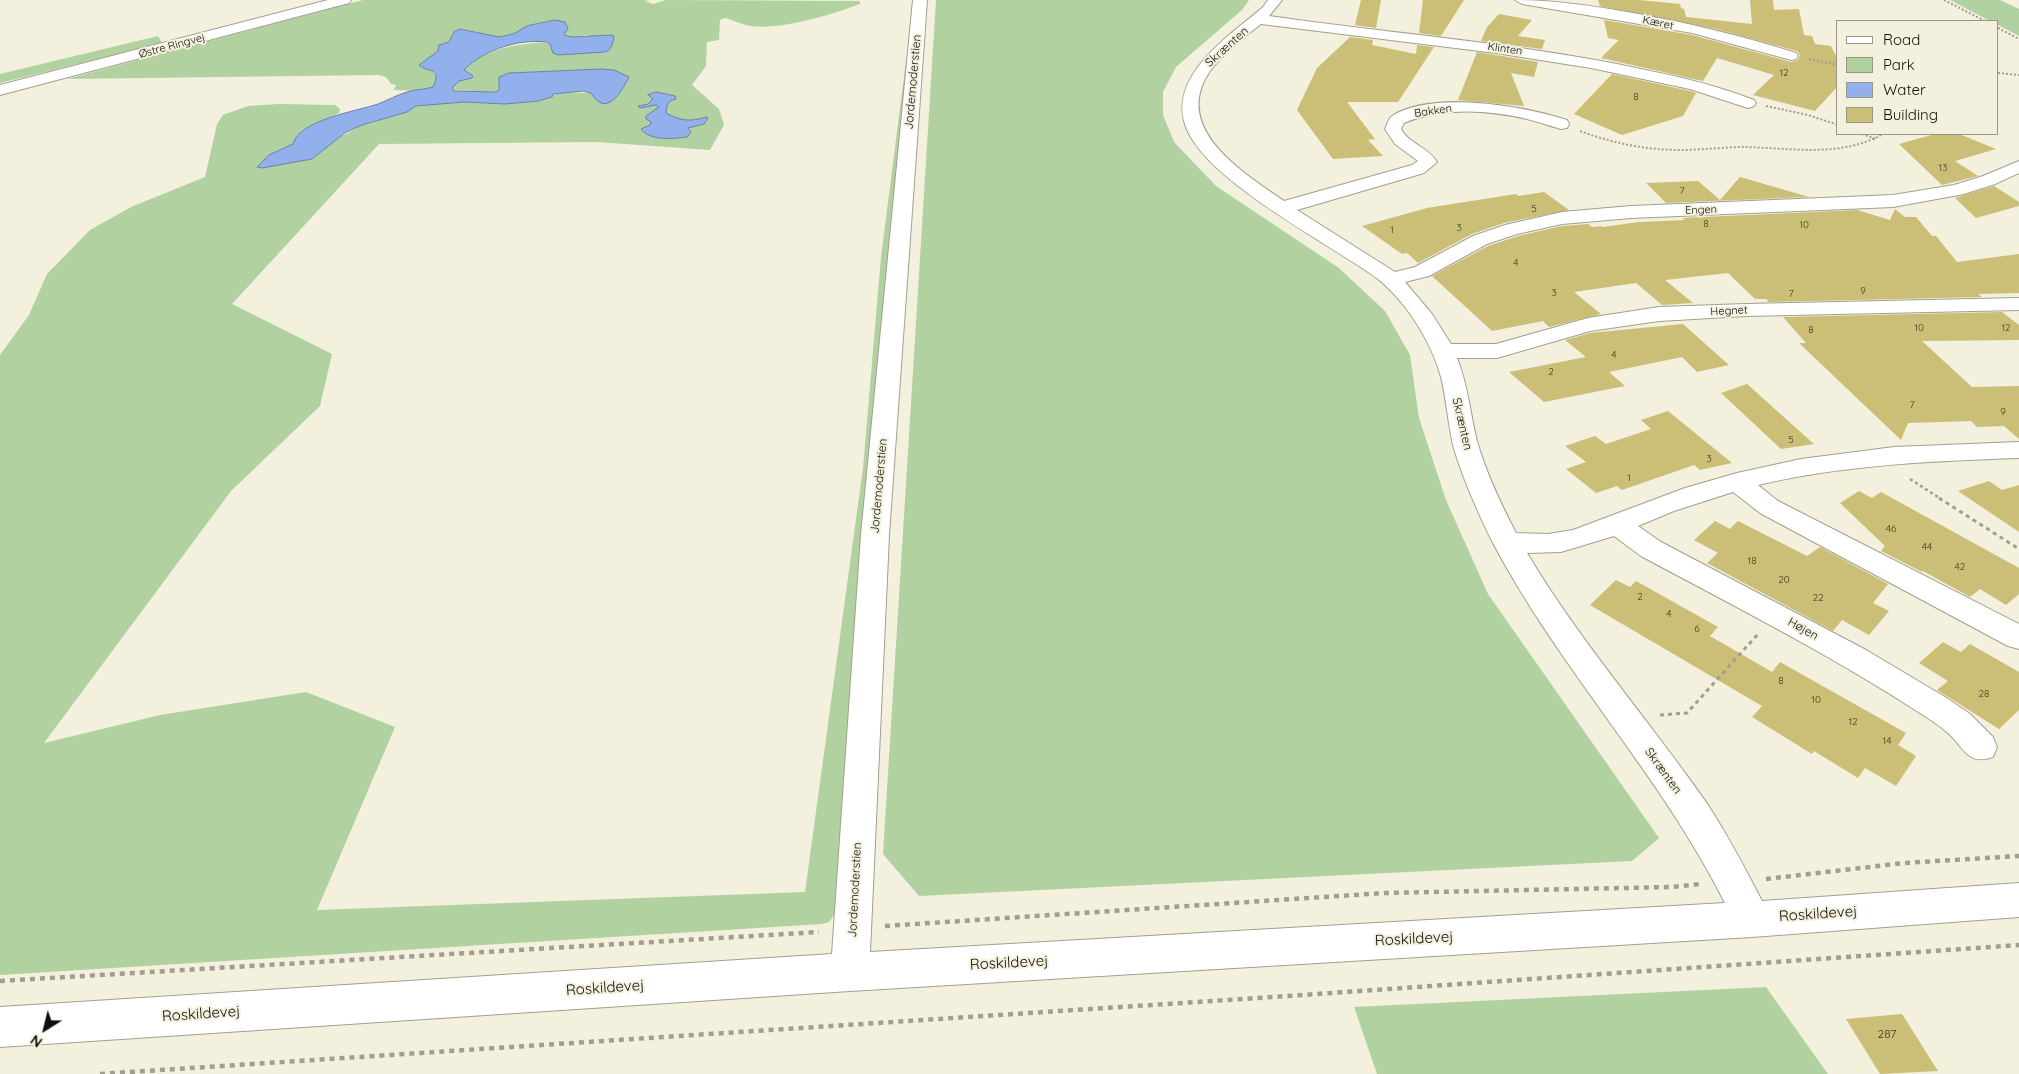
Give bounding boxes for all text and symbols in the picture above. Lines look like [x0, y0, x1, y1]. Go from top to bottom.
street label: Kæret [1641, 13, 1675, 33]
legend [1836, 20, 1999, 135]
street label: Skrænten [1202, 24, 1252, 70]
text: Road [1883, 30, 1920, 49]
street label: Østre Ringvej [137, 31, 207, 61]
street label: Jordemoderstien [902, 34, 924, 130]
street label: Klinten [1487, 40, 1523, 58]
text: Park [1883, 55, 1915, 74]
house number: 12 [1779, 67, 1789, 79]
text: Water [1883, 80, 1926, 99]
house number: 8 [1633, 91, 1639, 103]
street label: Bakken [1413, 102, 1453, 120]
text: Building [1883, 105, 1938, 124]
house number: 13 [1939, 162, 1947, 174]
house number: 7 [1679, 185, 1685, 197]
house number: 5 [1531, 203, 1537, 215]
street label: Engen [1685, 203, 1717, 217]
house number: 8 [1703, 218, 1709, 230]
house number: 10 [1799, 219, 1809, 231]
house number: 3 [1456, 222, 1462, 234]
house number: 1 [1390, 224, 1394, 236]
house number: 4 [1513, 257, 1519, 269]
house number: 9 [1860, 285, 1866, 297]
house number: 3 [1551, 287, 1557, 299]
house number: 7 [1788, 288, 1794, 300]
street label: Hegnet [1710, 303, 1748, 319]
house number: 10 [1914, 322, 1924, 334]
house number: 12 [2001, 322, 2011, 334]
house number: 8 [1808, 324, 1814, 336]
house number: 4 [1611, 349, 1617, 361]
house number: 2 [1548, 366, 1554, 378]
street label: Skrænten [1449, 396, 1475, 452]
house number: 7 [1909, 399, 1915, 411]
house number: 9 [2000, 406, 2006, 418]
house number: 5 [1788, 434, 1794, 446]
street label: Jordemoderstien [868, 438, 890, 534]
house number: 3 [1706, 453, 1712, 465]
house number: 1 [1627, 472, 1631, 484]
house number: 46 [1886, 523, 1896, 535]
house number: 44 [1922, 541, 1932, 553]
house number: 18 [1747, 555, 1757, 567]
house number: 42 [1955, 561, 1965, 573]
house number: 20 [1778, 574, 1790, 586]
house number: 2 [1637, 591, 1643, 603]
house number: 22 [1812, 592, 1824, 604]
house number: 4 [1666, 608, 1672, 620]
street label: Højen [1785, 615, 1821, 643]
house number: 6 [1694, 623, 1700, 635]
house number: 8 [1778, 675, 1784, 687]
house number: 28 [1979, 688, 1989, 700]
house number: 10 [1811, 694, 1821, 706]
house number: 12 [1848, 716, 1858, 728]
house number: 14 [1883, 735, 1891, 747]
street label: Skrænten [1642, 745, 1684, 797]
street label: Jordemoderstien [845, 842, 865, 938]
street label: Roskildevej [1778, 902, 1858, 926]
street label: Roskildevej [1374, 928, 1454, 950]
street label: Roskildevej [969, 952, 1049, 974]
street label: Roskildevej [565, 976, 645, 1000]
street label: Roskildevej [161, 1002, 241, 1026]
north arrow [20, 1004, 70, 1054]
house number: 287 [1878, 1027, 1896, 1041]
text: N [27, 1031, 46, 1051]

